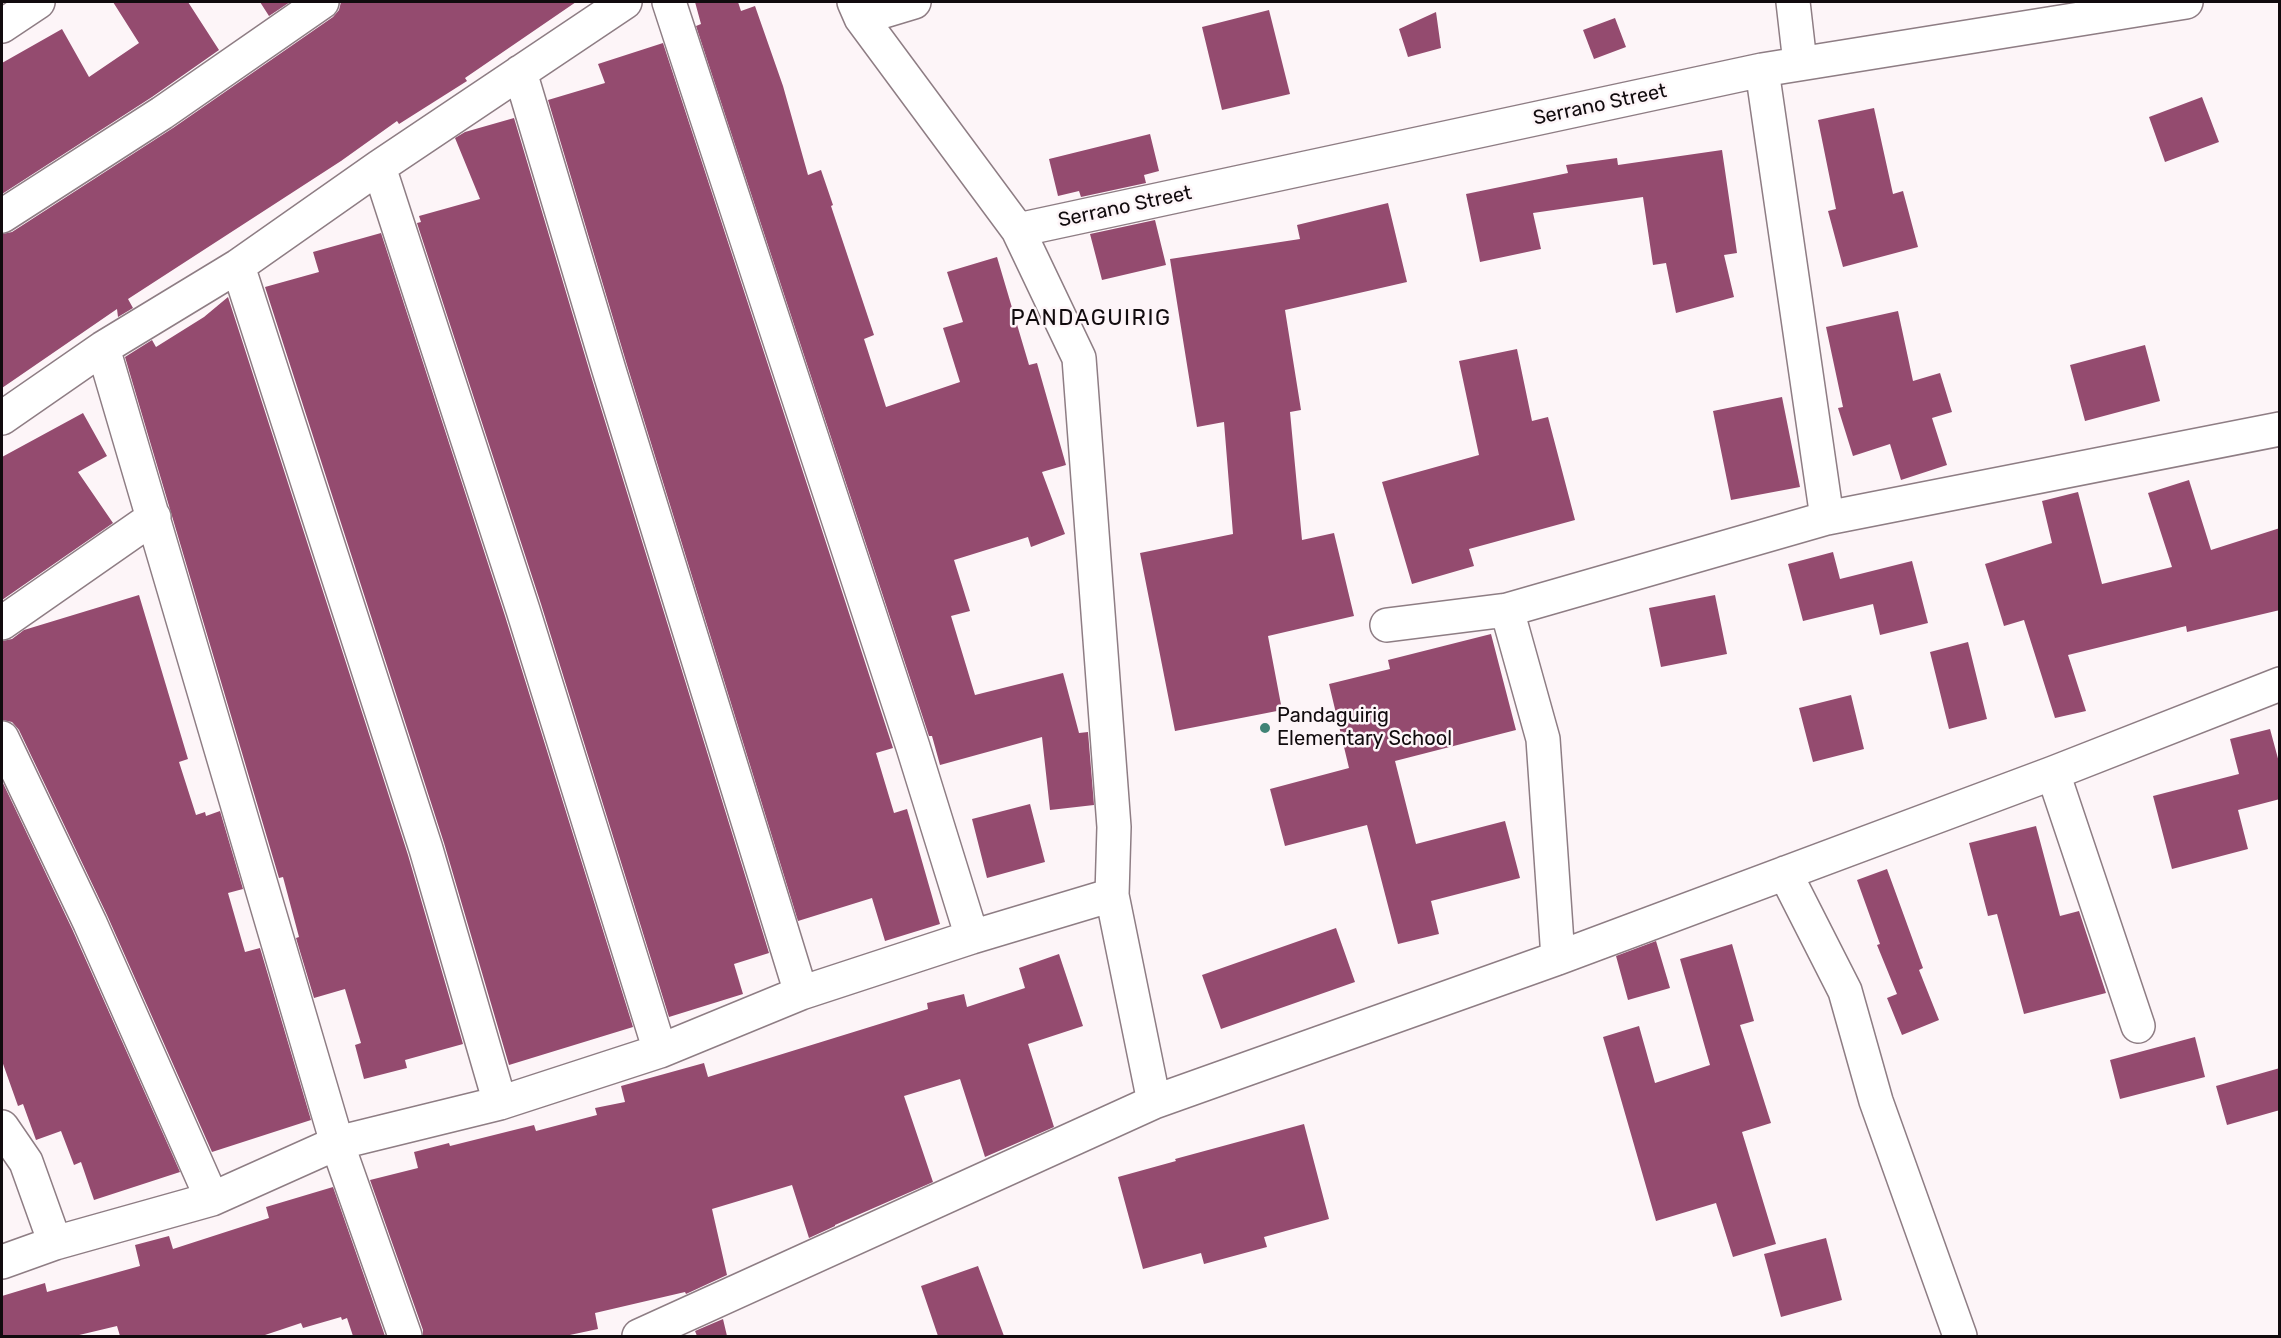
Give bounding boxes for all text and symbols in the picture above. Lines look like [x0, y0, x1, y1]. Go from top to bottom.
street label: Serrano Street [1531, 79, 1669, 131]
street label: Serrano Street [1056, 181, 1194, 233]
district label: PANDAGUIRIG [1011, 306, 1171, 332]
place label: Pandaguirig Elementary School [1277, 704, 1452, 751]
marker: Pandaguirig Elementary School [1258, 721, 1272, 735]

